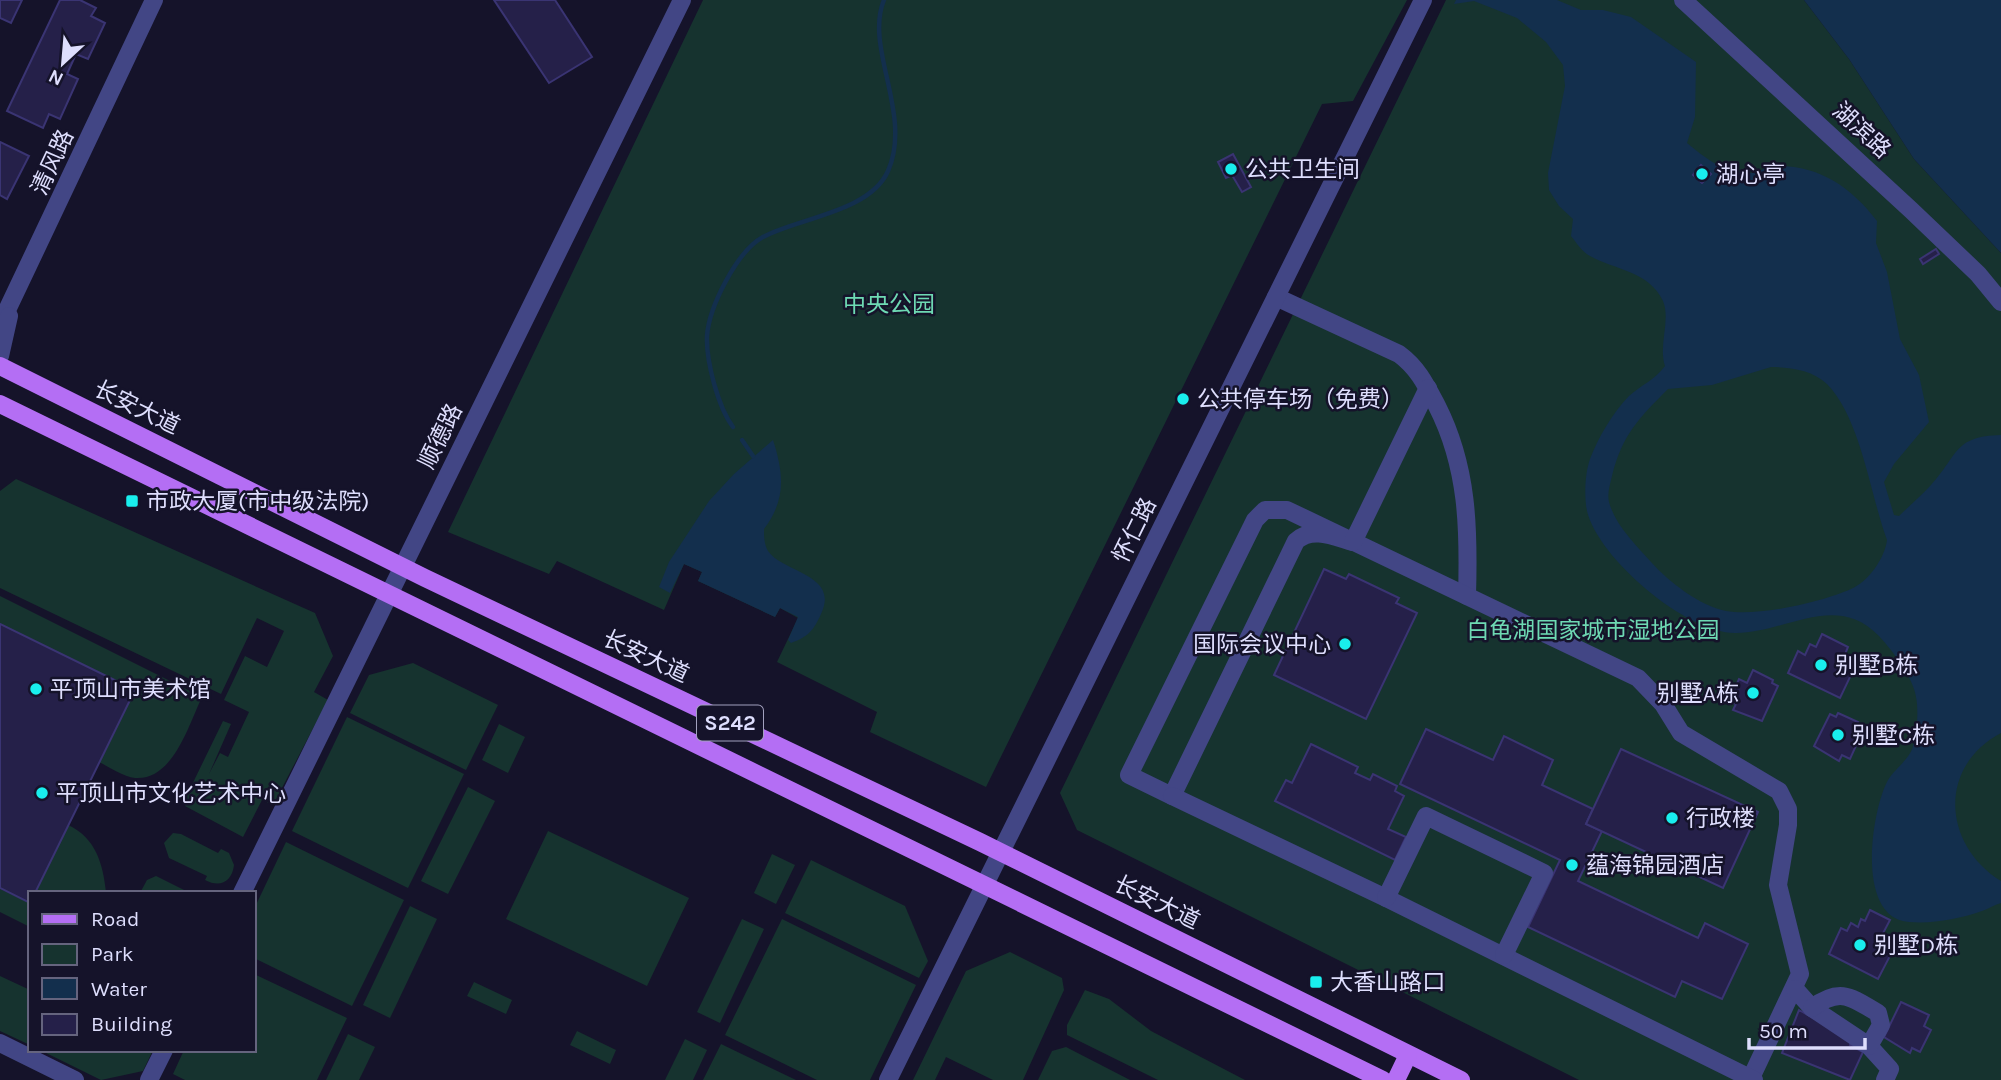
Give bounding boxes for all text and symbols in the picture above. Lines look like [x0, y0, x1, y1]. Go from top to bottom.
north arrow [28, 28, 98, 98]
text: N [45, 65, 67, 90]
street label: 湖滨路 [1827, 97, 1896, 164]
street label: 清风路 [26, 125, 79, 199]
place label: 公共卫生间 [1245, 156, 1360, 183]
marker: 公共卫生间 [1223, 161, 1239, 177]
place label: 湖心亭 [1716, 161, 1785, 188]
marker: 湖心亭 [1694, 166, 1710, 182]
park label: 中央公园 [843, 291, 935, 318]
street label: 长安大道 [90, 375, 184, 440]
place label: 公共停车场（免费） [1197, 386, 1404, 413]
marker: 公共停车场（免费） [1175, 391, 1191, 407]
street label: 顺德路 [413, 399, 468, 473]
place label: 市政大厦(市中级法院) [146, 488, 369, 515]
marker: 市政大厦(市中级法院) [124, 493, 140, 509]
street label: 怀仁路 [1107, 493, 1162, 567]
park label: 白龟湖国家城市湿地公园 [1467, 617, 1720, 644]
street label: 长安大道 [598, 625, 693, 688]
place label: 国际会议中心 [1193, 631, 1331, 658]
marker: 国际会议中心 [1337, 636, 1353, 652]
place label: 别墅B栋 [1835, 652, 1918, 679]
marker: 别墅B栋 [1813, 657, 1829, 673]
place label: 平顶山市美术馆 [50, 676, 211, 703]
place label: 别墅A栋 [1657, 680, 1739, 707]
marker: 平顶山市美术馆 [28, 681, 44, 697]
marker: 别墅A栋 [1745, 685, 1761, 701]
road number: S242 [697, 706, 763, 740]
place label: 别墅C栋 [1852, 722, 1935, 749]
marker: 别墅C栋 [1830, 727, 1846, 743]
place label: 平顶山市文化艺术中心 [56, 780, 286, 807]
marker: 平顶山市文化艺术中心 [34, 785, 50, 801]
place label: 行政楼 [1686, 805, 1755, 832]
marker: 行政楼 [1664, 810, 1680, 826]
place label: 蕴海锦园酒店 [1586, 852, 1724, 879]
marker: 蕴海锦园酒店 [1564, 857, 1580, 873]
street label: 长安大道 [1110, 870, 1204, 935]
legend [28, 891, 256, 1052]
text: Road [91, 907, 139, 931]
place label: 别墅D栋 [1874, 932, 1958, 959]
marker: 别墅D栋 [1852, 937, 1868, 953]
text: Park [91, 942, 134, 966]
place label: 大香山路口 [1330, 969, 1445, 996]
marker: 大香山路口 [1308, 974, 1324, 990]
text: Water [91, 977, 147, 1001]
scale bar [1749, 1006, 1864, 1050]
text: Building [91, 1012, 172, 1036]
text: 50 m [1759, 1019, 1808, 1043]

